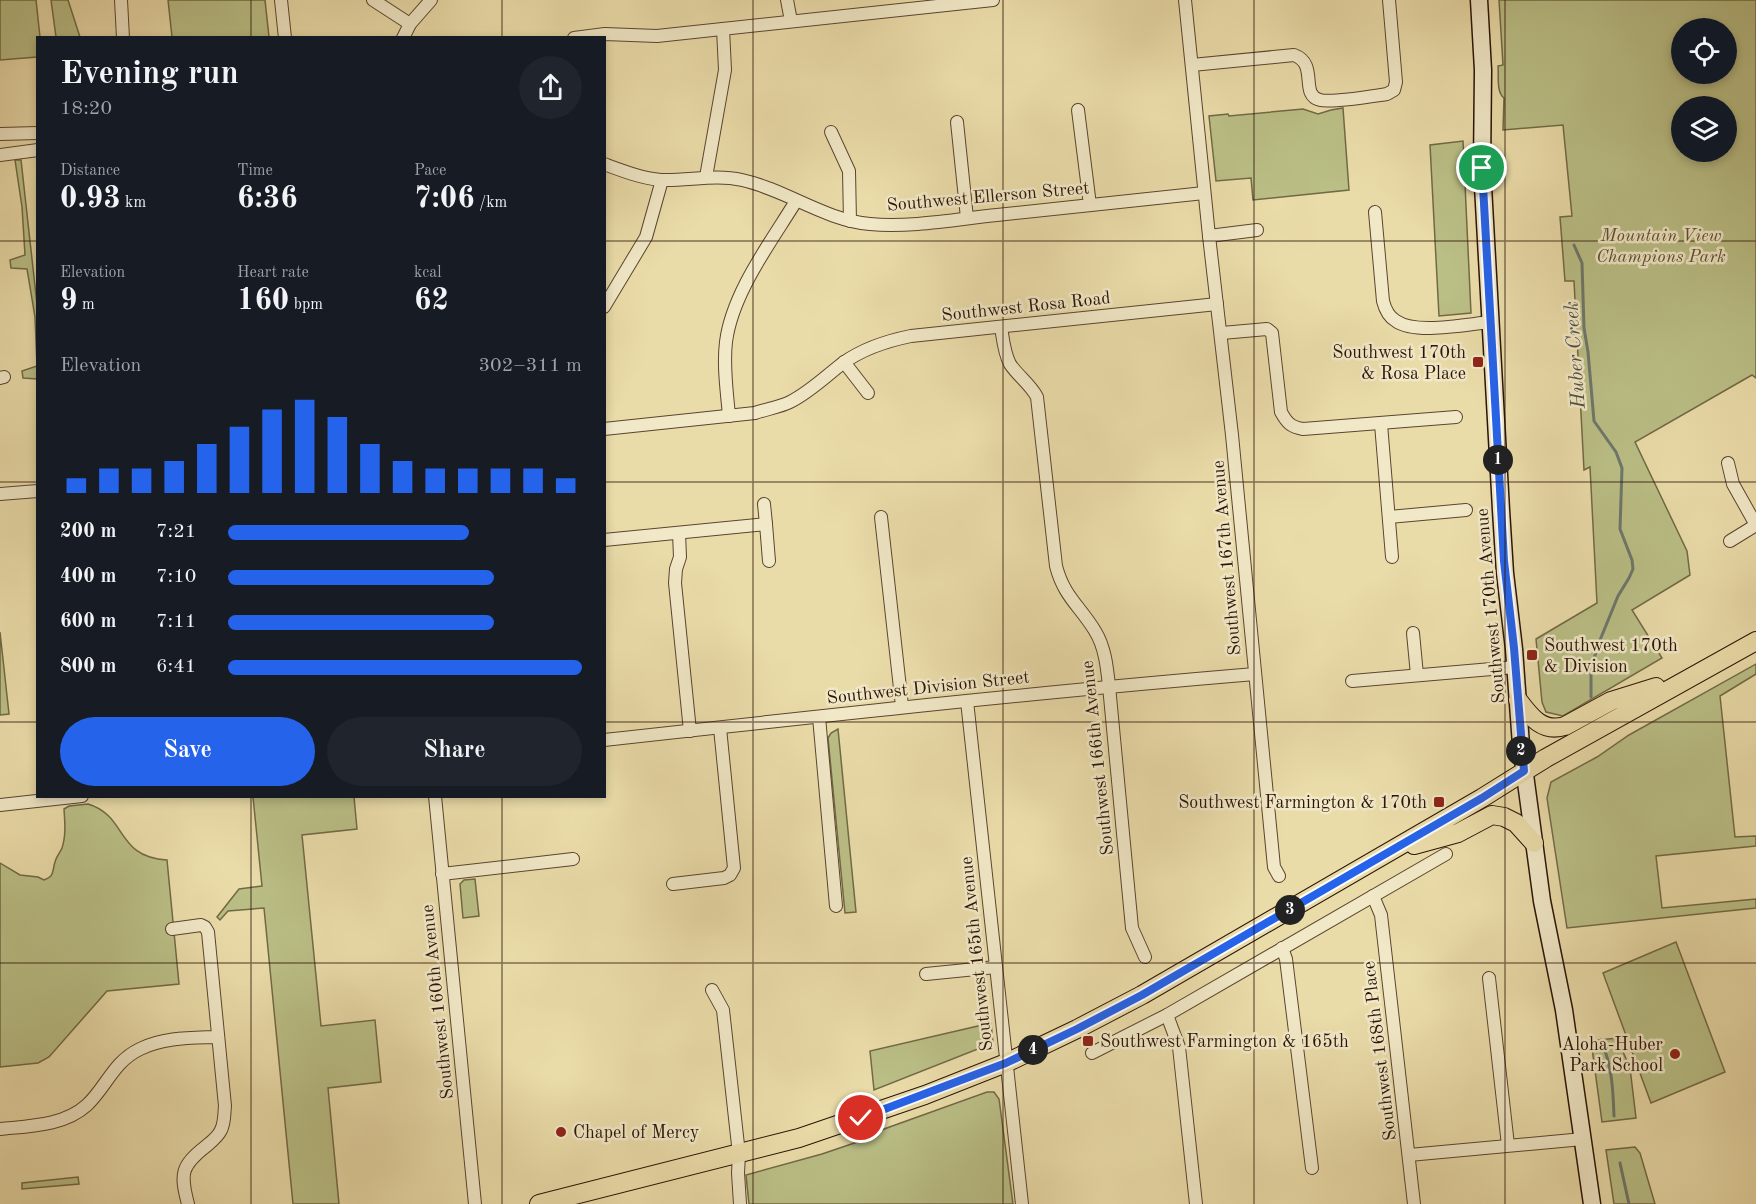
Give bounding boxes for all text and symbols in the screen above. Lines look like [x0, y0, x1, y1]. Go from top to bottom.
map controls [1671, 18, 1737, 162]
button: locate [1671, 18, 1737, 84]
button: share [519, 56, 582, 119]
text: Evening run [60, 58, 239, 91]
button: layers [1671, 96, 1737, 162]
text: 18:20 [60, 99, 112, 119]
pin [1456, 142, 1507, 193]
icon: arrive [1465, 151, 1498, 184]
text: Distance [60, 163, 120, 179]
text: Time [237, 163, 273, 179]
text: Pace [414, 163, 446, 179]
street label: Southwest Ellerson Street [886, 179, 1090, 215]
text: 0.93 [60, 184, 121, 214]
text: 6:36 [237, 184, 298, 214]
text: 7:06 [414, 184, 475, 214]
text: km [121, 195, 146, 211]
text: /km [475, 195, 507, 211]
park label: Mountain View Champions Park [1596, 227, 1726, 266]
text: Elevation [60, 265, 125, 281]
text: Heart rate [237, 265, 309, 281]
text: kcal [414, 265, 442, 281]
text: 9 [60, 286, 77, 316]
text: 160 [237, 286, 289, 316]
text: 62 [414, 286, 449, 316]
street label: Southwest Rosa Road [941, 289, 1112, 325]
text: m [77, 297, 95, 313]
text: bpm [289, 297, 323, 313]
water label: Huber Creek [1562, 300, 1590, 410]
place label: Southwest 170th & Rosa Place [1332, 344, 1466, 383]
marker: Southwest 170th & Rosa Place [1471, 355, 1485, 369]
text: Elevation [60, 356, 141, 376]
text: 302–311 m [479, 356, 582, 376]
pin: 1 [1483, 445, 1513, 475]
text: 1 [1493, 452, 1503, 468]
street label: Southwest 167th Avenue [1209, 460, 1245, 656]
street label: Southwest 170th Avenue [1473, 508, 1509, 704]
text: 200 m [60, 522, 116, 542]
text: 7:21 [156, 522, 196, 542]
text: 400 m [60, 567, 116, 587]
text: 7:10 [156, 567, 196, 587]
text: 600 m [60, 612, 116, 632]
text: 7:11 [156, 612, 196, 632]
place label: Southwest 170th & Division [1544, 637, 1678, 676]
marker: Southwest 170th & Division [1525, 648, 1539, 662]
text: 800 m [60, 657, 116, 677]
text: 6:41 [156, 657, 196, 677]
street label: Southwest 166th Avenue [1079, 660, 1117, 856]
street label: Southwest Division Street [826, 668, 1030, 708]
button: Save [60, 717, 315, 786]
button: Share [327, 717, 582, 786]
pin: 2 [1506, 736, 1536, 766]
text: 2 [1516, 743, 1526, 759]
place label: Southwest Farmington & 170th [1178, 794, 1427, 812]
marker: Southwest Farmington & 170th [1432, 795, 1446, 809]
street label: Southwest 165th Avenue [958, 856, 996, 1052]
pin: 3 [1275, 895, 1305, 925]
text: 3 [1285, 902, 1295, 918]
street label: Southwest 160th Avenue [419, 904, 457, 1100]
street label: Southwest 168th Place [1360, 960, 1400, 1142]
place label: Southwest Farmington & 165th [1100, 1033, 1349, 1051]
marker: Southwest Farmington & 165th [1081, 1034, 1095, 1048]
pin: 4 [1018, 1035, 1048, 1065]
place label: Aloha-Huber Park School [1561, 1036, 1664, 1075]
text: 4 [1028, 1042, 1038, 1058]
marker: Aloha-Huber Park School [1668, 1047, 1682, 1061]
pin [835, 1092, 886, 1143]
icon: check [844, 1101, 877, 1134]
place label: Chapel of Mercy [573, 1124, 700, 1142]
marker: Chapel of Mercy [554, 1125, 568, 1139]

